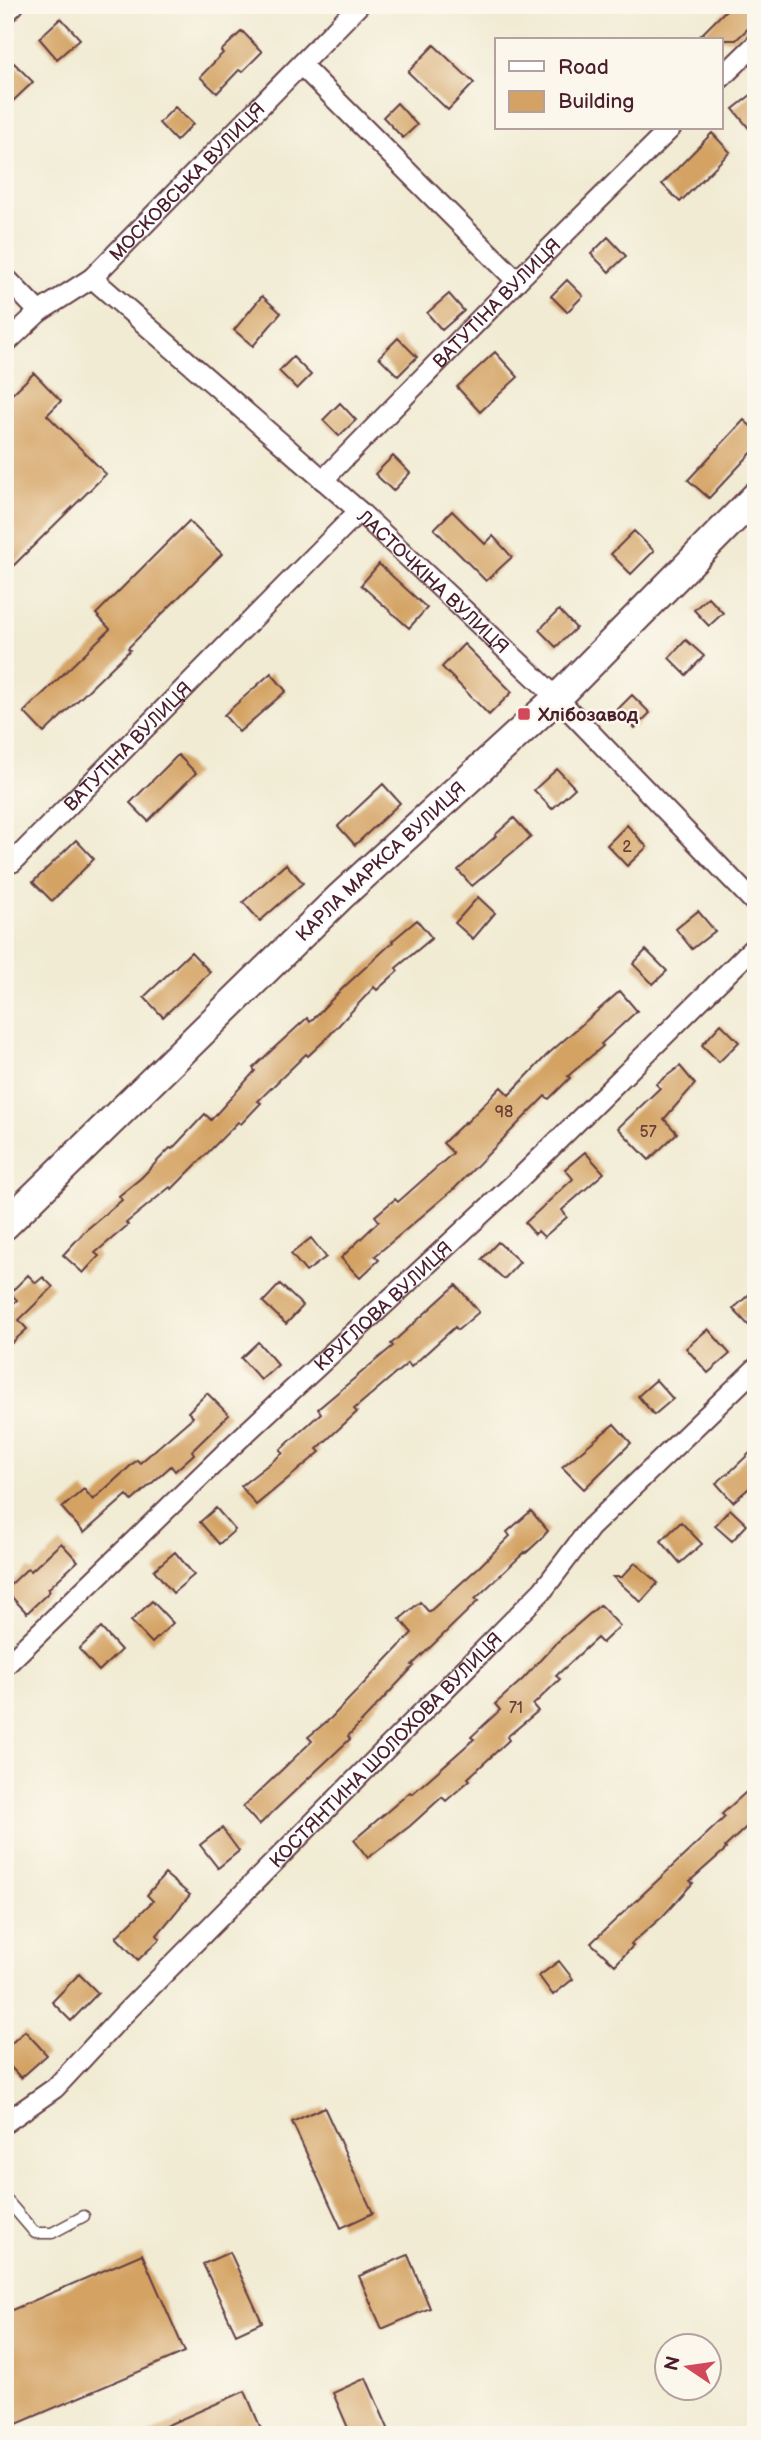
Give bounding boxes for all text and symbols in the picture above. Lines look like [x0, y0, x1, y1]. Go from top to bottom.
legend [495, 38, 722, 130]
text: Road [558, 55, 609, 80]
text: Building [558, 89, 634, 114]
street label: МОСКОВСЬКА ВУЛИЦЯ [105, 98, 270, 266]
street label: ВАТУТІНА ВУЛИЦЯ [429, 234, 566, 373]
street label: ЛАСТОЧКІНА ВУЛИЦЯ [351, 505, 513, 659]
street label: ВАТУТІНА ВУЛИЦЯ [60, 677, 197, 817]
place label: Хлібозавод [537, 704, 639, 727]
marker: Хлібозавод [516, 706, 532, 722]
street label: КАРЛА МАРКСА ВУЛИЦЯ [292, 777, 471, 947]
house number: 2 [622, 838, 632, 857]
house number: 98 [495, 1103, 513, 1122]
house number: 57 [639, 1123, 657, 1142]
street label: КРУГЛОВА ВУЛИЦЯ [310, 1237, 458, 1377]
street label: КОСТЯНТИНА ШОЛОХОВА ВУЛИЦЯ [265, 1628, 508, 1873]
house number: 71 [509, 1699, 523, 1718]
north arrow [652, 2332, 722, 2402]
text: N [660, 2354, 686, 2373]

